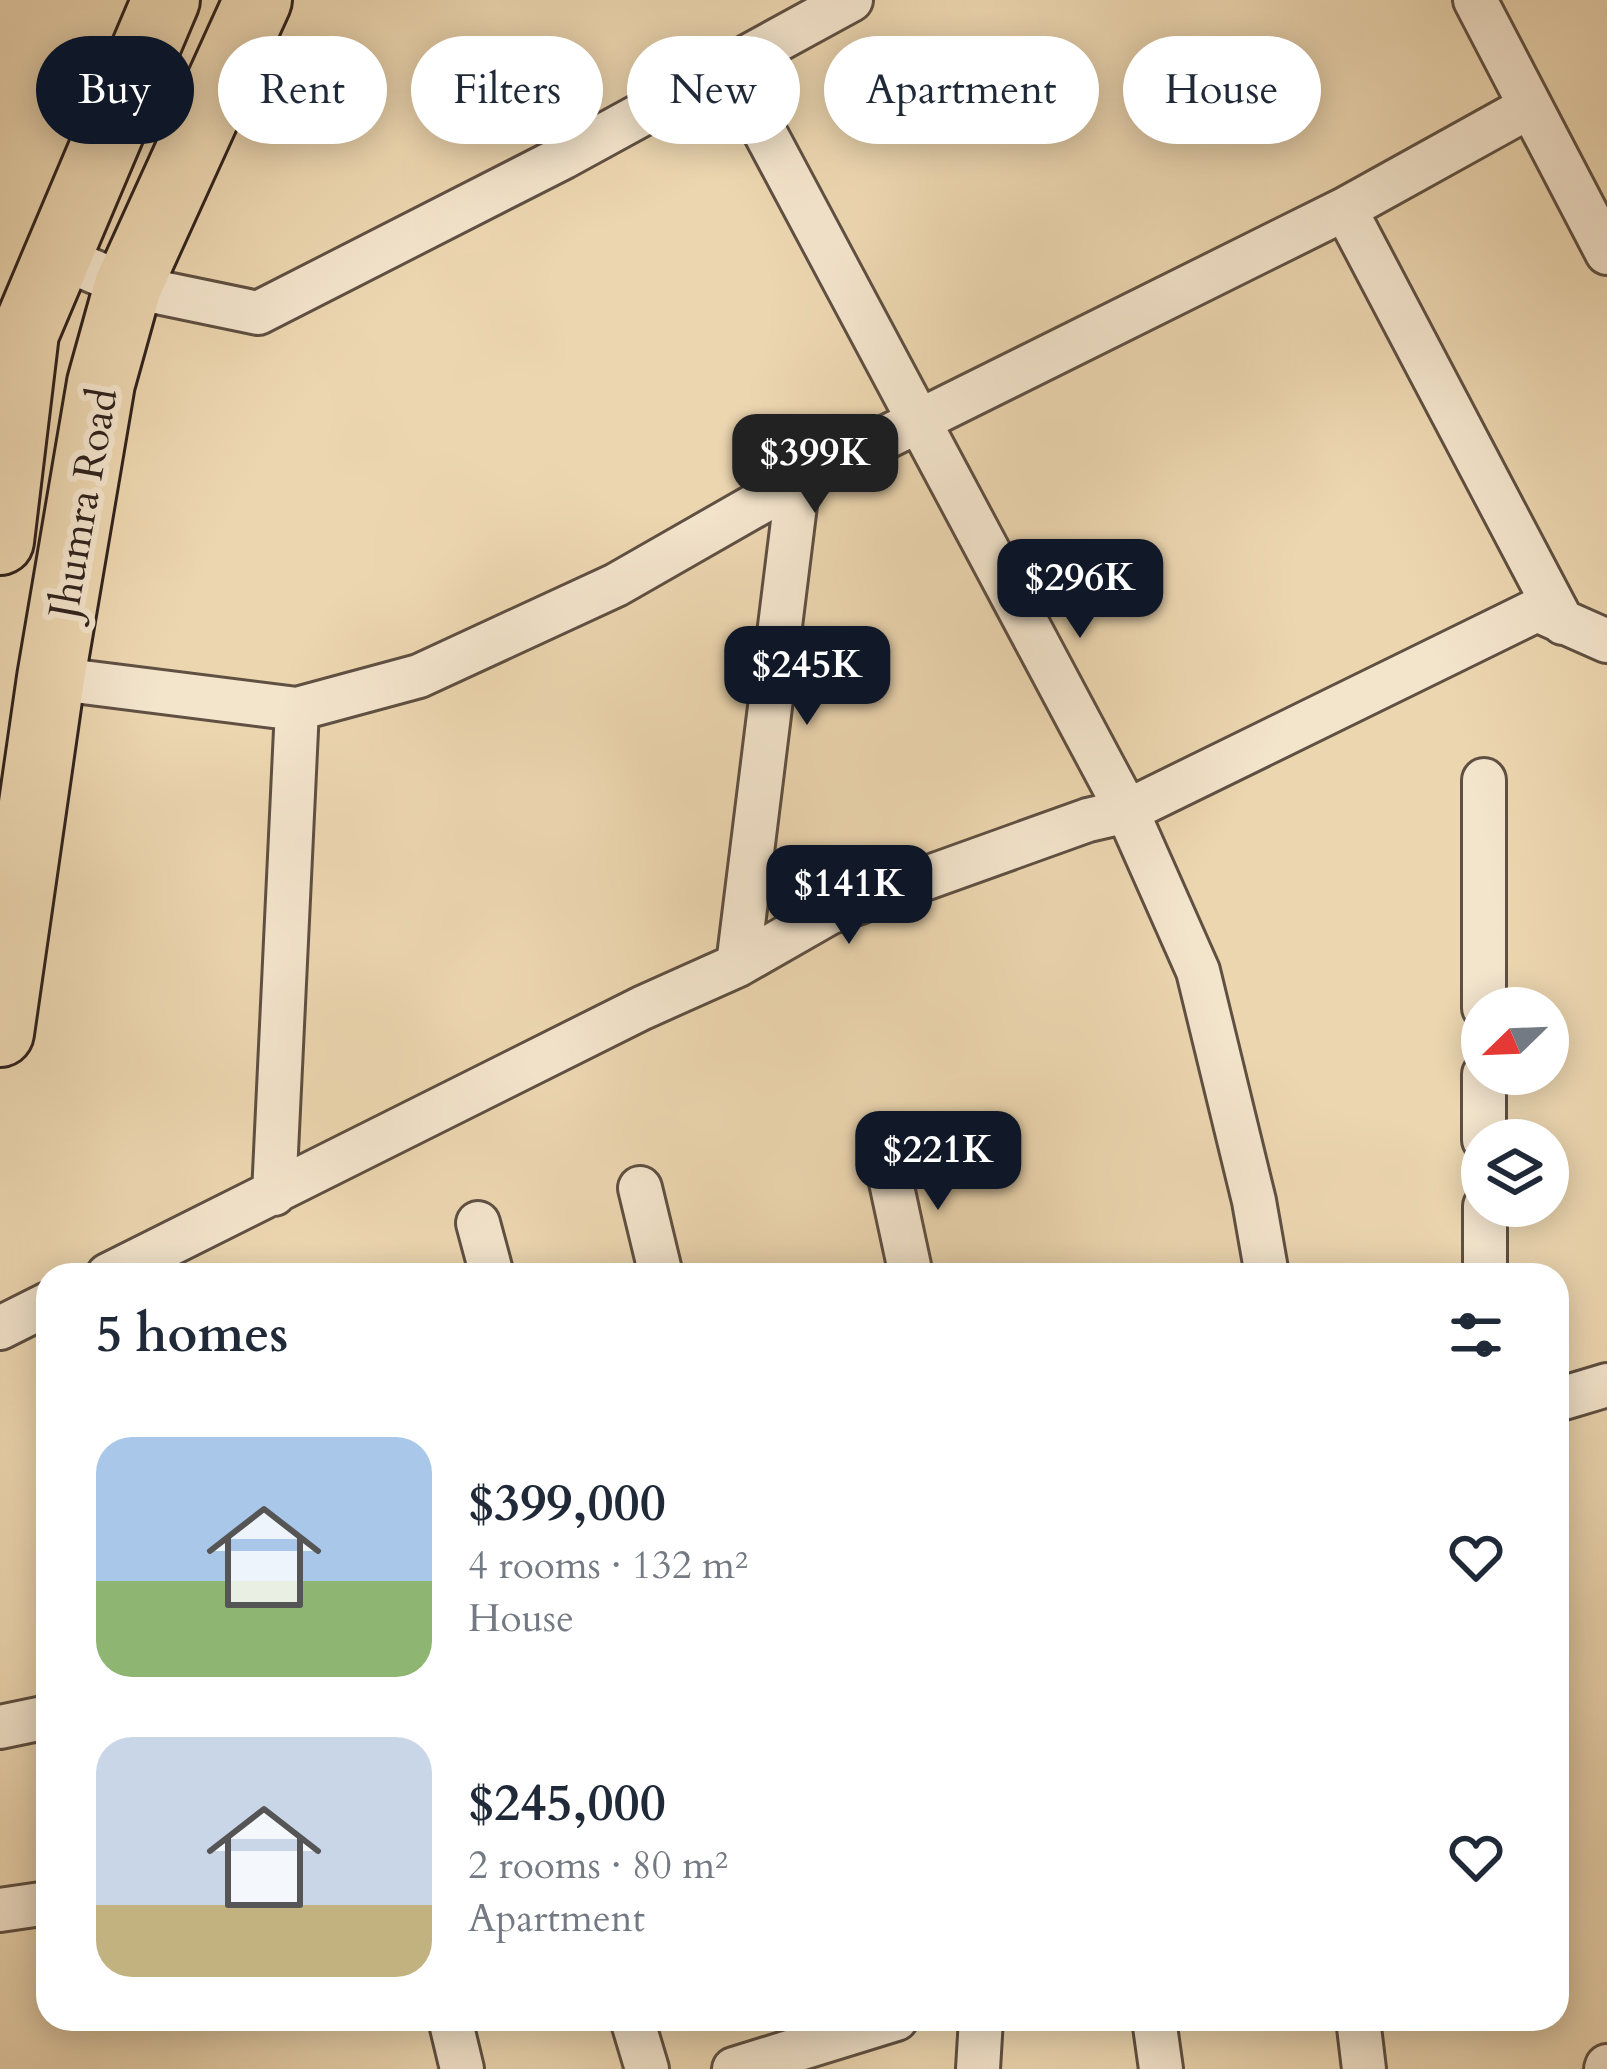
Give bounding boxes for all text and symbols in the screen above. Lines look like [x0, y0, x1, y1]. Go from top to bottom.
chip: Buy [36, 36, 194, 144]
chip: Rent [218, 36, 387, 144]
chip: Filters [411, 36, 603, 144]
chip: New [627, 36, 800, 144]
chip: Apartment [824, 36, 1099, 144]
chip: House [1123, 36, 1321, 144]
street label: Jhumra Road [34, 384, 132, 629]
pin: $399K [731, 414, 899, 516]
text: $399K [759, 426, 871, 479]
pin: $296K [996, 539, 1164, 641]
text: $296K [1024, 551, 1136, 604]
pin: $245K [723, 626, 891, 728]
text: $245K [751, 638, 863, 691]
pin: $141K [765, 845, 933, 947]
text: $141K [793, 857, 905, 910]
north arrow [1461, 987, 1569, 1095]
map controls [1461, 987, 1569, 1227]
pin: $221K [854, 1111, 1022, 1213]
button: layers [1461, 1119, 1569, 1227]
text: $221K [882, 1123, 994, 1176]
text: 5 homes [96, 1300, 288, 1370]
icon: filters [1443, 1302, 1509, 1368]
text: $399,000 [468, 1469, 666, 1539]
icon: home [192, 1485, 336, 1629]
icon: heart [1443, 1524, 1509, 1590]
text: 4 rooms · 132 m² [468, 1539, 748, 1592]
text: House [468, 1592, 574, 1645]
text: $245,000 [468, 1769, 666, 1839]
icon: home [192, 1785, 336, 1929]
icon: heart [1443, 1824, 1509, 1890]
text: 2 rooms · 80 m² [468, 1839, 728, 1892]
text: Apartment [468, 1892, 645, 1945]

